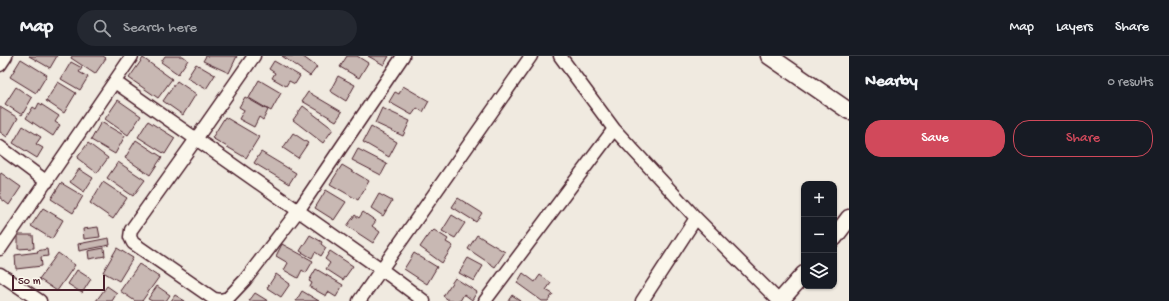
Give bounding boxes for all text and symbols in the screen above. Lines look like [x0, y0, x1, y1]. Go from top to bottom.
search box [77, 10, 357, 46]
text: Map [20, 16, 53, 39]
icon: search [91, 17, 113, 39]
text: Search here [123, 19, 197, 37]
text: Map [1010, 19, 1034, 36]
text: Layers [1056, 19, 1093, 36]
text: Share [1115, 19, 1149, 36]
text: Nearby [865, 72, 918, 92]
text: 0 results [1107, 75, 1153, 90]
button: Save [865, 120, 1005, 157]
button: Share [1013, 120, 1153, 157]
map controls [801, 181, 837, 289]
button: + [801, 181, 837, 217]
button: − [801, 217, 837, 253]
button: layers [801, 253, 837, 289]
scale bar [12, 273, 105, 292]
text: 50 m [18, 276, 40, 288]

